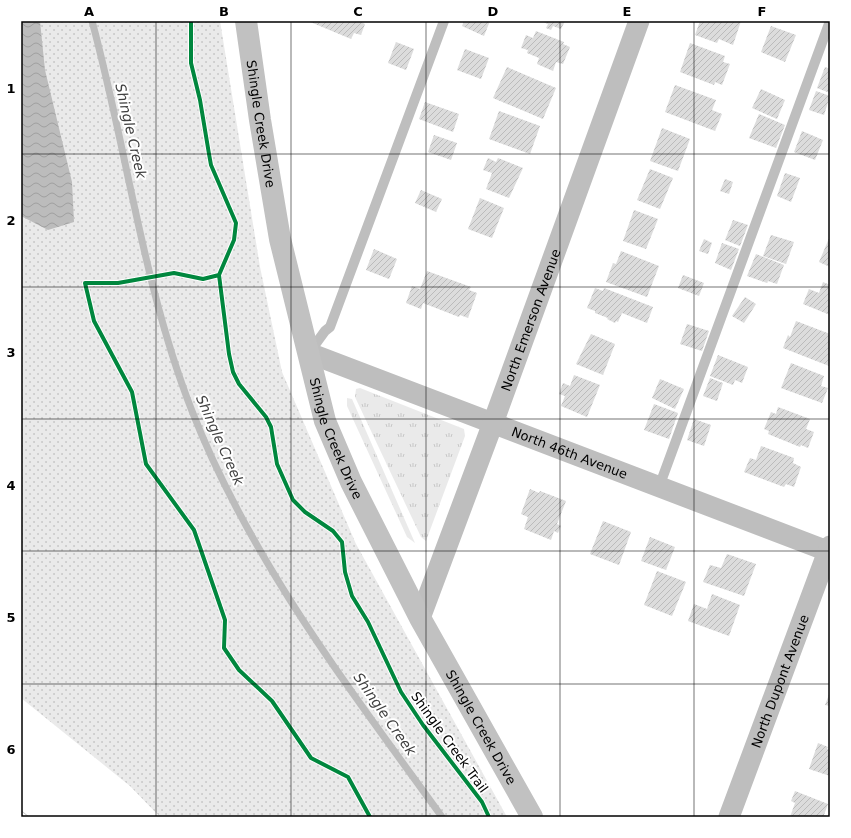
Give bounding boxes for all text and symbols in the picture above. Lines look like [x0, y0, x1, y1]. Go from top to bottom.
text: A [84, 4, 94, 19]
text: B [219, 4, 229, 19]
text: C [353, 4, 363, 19]
text: D [488, 4, 499, 19]
text: E [623, 4, 631, 19]
text: F [758, 4, 766, 19]
street label: Shingle Creek Drive [244, 59, 278, 189]
text: 1 [6, 81, 16, 96]
water label: Shingle Creek [112, 82, 150, 181]
text: 2 [6, 213, 16, 228]
street label: North Emerson Avenue [498, 247, 564, 393]
text: 3 [6, 345, 16, 360]
street label: Shingle Creek Drive [307, 376, 365, 502]
water label: Shingle Creek [193, 392, 247, 488]
street label: North 46th Avenue [509, 424, 630, 482]
text: 4 [6, 478, 16, 493]
text: 5 [6, 610, 16, 625]
street label: North Dupont Avenue [748, 613, 812, 750]
street label: Shingle Creek Drive [443, 667, 519, 787]
water label: Shingle Creek [351, 670, 420, 759]
street label: Shingle Creek Trail [408, 689, 491, 796]
text: 6 [6, 742, 16, 757]

